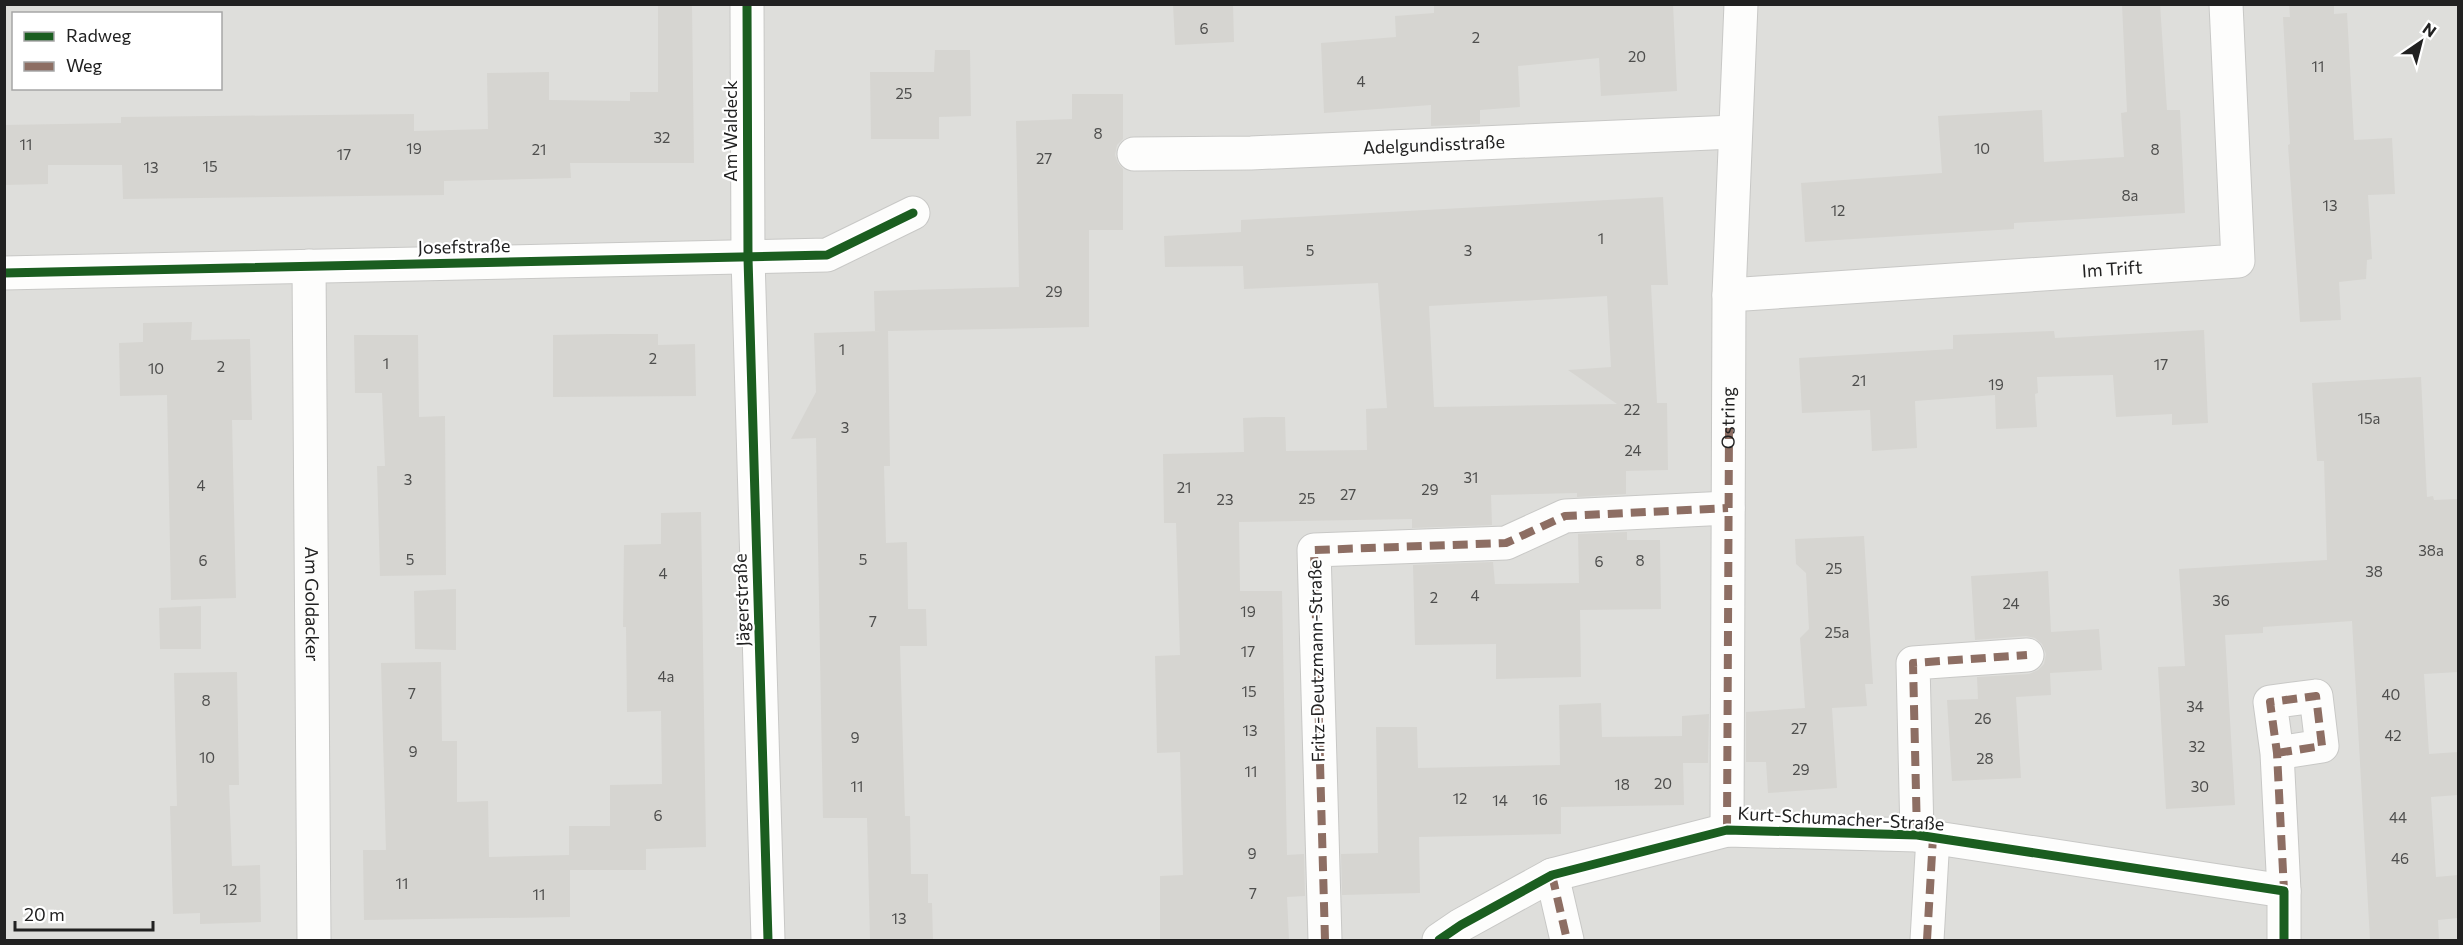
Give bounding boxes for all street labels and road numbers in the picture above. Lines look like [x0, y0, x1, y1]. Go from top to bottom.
street label: Am Waldeck [719, 80, 741, 182]
street label: Adelgundisstraße [1362, 130, 1505, 158]
street label: Josefstraße [418, 234, 510, 258]
street label: Im Trift [2081, 255, 2143, 281]
street label: Ostring [1716, 387, 1739, 449]
street label: Am Goldacker [301, 546, 324, 662]
street label: Jägerstraße [728, 553, 754, 647]
street label: Fritz-Deutzmann-Straße [1303, 559, 1329, 763]
street label: Kurt-Schumacher-Straße [1737, 802, 1945, 834]

